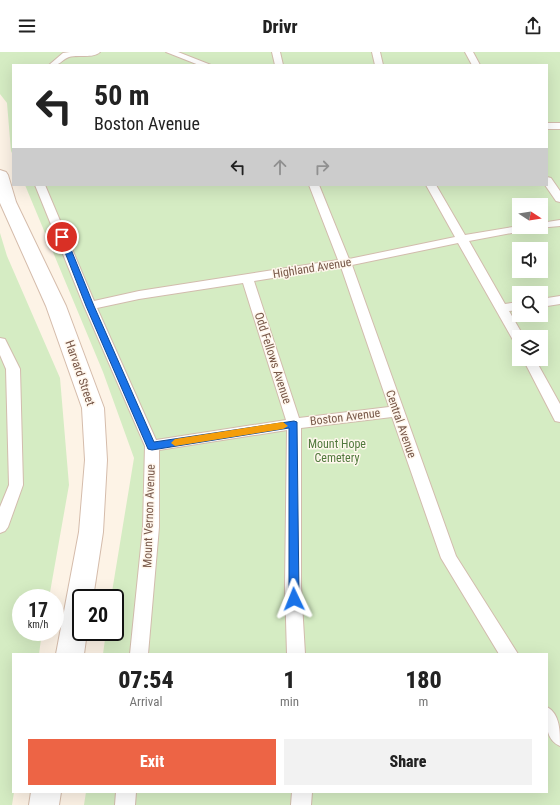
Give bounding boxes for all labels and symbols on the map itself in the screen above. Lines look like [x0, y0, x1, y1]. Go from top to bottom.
north arrow [512, 198, 548, 234]
pin [45, 220, 79, 254]
street label: Highland Avenue [272, 255, 353, 281]
street label: Odd Fellows Avenue [252, 311, 294, 406]
street label: Harvard Street [62, 339, 98, 408]
street label: Central Avenue [383, 388, 419, 460]
street label: Boston Avenue [309, 406, 381, 428]
park label: Mount Hope Cemetery [308, 437, 366, 465]
street label: Mount Vernon Avenue [140, 464, 158, 568]
position arrow [273, 578, 315, 620]
speed limit sign: 20 [72, 589, 124, 641]

